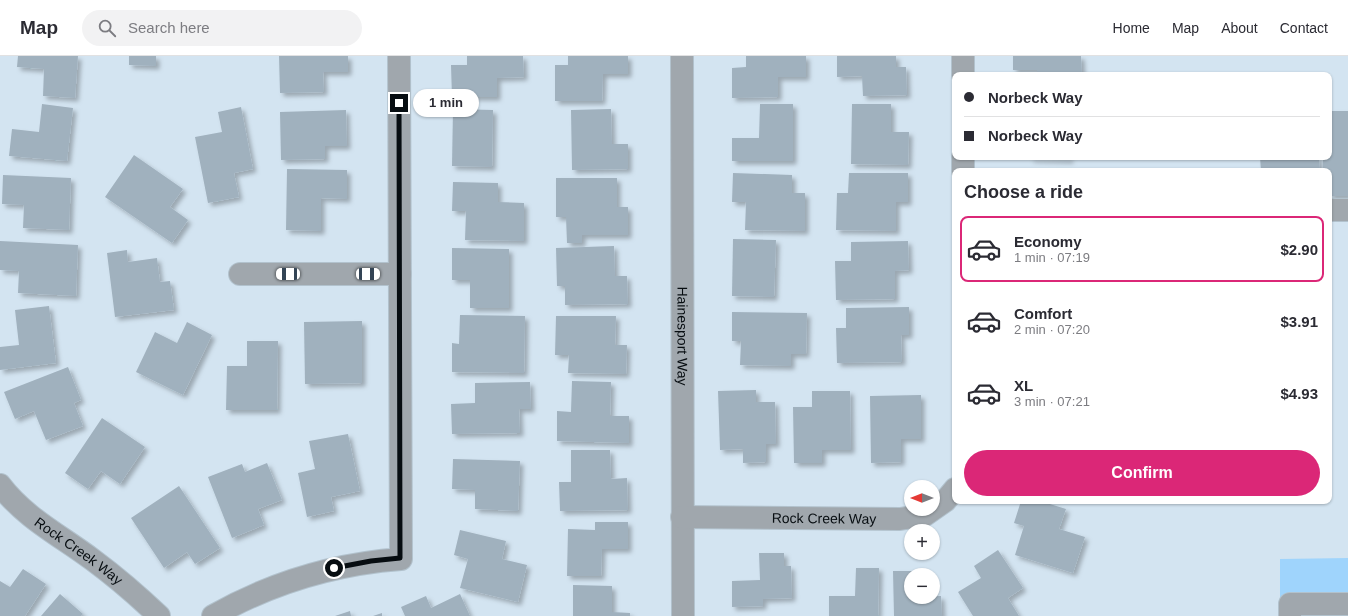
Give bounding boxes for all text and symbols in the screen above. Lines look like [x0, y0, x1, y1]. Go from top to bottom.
search box [82, 10, 362, 46]
text: Map [20, 17, 58, 38]
icon: search [96, 17, 118, 39]
text: Search here [128, 19, 210, 36]
text: Home [1113, 20, 1150, 36]
text: Map [1172, 20, 1199, 36]
text: About [1221, 20, 1258, 36]
text: Contact [1280, 20, 1328, 36]
callout: 1 min [413, 89, 479, 117]
text: Norbeck Way [988, 89, 1082, 106]
route end [390, 94, 408, 112]
text: 1 min [429, 95, 463, 110]
text: Norbeck Way [988, 127, 1082, 144]
text: Choose a ride [964, 182, 1083, 202]
icon: car [966, 231, 1002, 267]
text: Economy [1014, 233, 1082, 250]
text: $2.90 [1280, 241, 1318, 258]
text: 1 min · 07:19 [1014, 250, 1090, 265]
car [276, 268, 300, 280]
car [356, 268, 380, 280]
street label: Hainesport Way [674, 286, 691, 386]
icon: car [966, 303, 1002, 339]
text: Comfort [1014, 305, 1072, 322]
text: $3.91 [1280, 313, 1318, 330]
text: 2 min · 07:20 [1014, 322, 1090, 337]
icon: car [966, 375, 1002, 411]
text: XL [1014, 377, 1033, 394]
text: $4.93 [1280, 385, 1318, 402]
text: 3 min · 07:21 [1014, 394, 1090, 409]
button: Confirm [964, 450, 1320, 496]
north arrow [904, 480, 940, 516]
map controls [904, 480, 940, 604]
street label: Rock Creek Way [772, 510, 876, 527]
street label: Rock Creek Way [31, 514, 126, 588]
button: + [904, 524, 940, 560]
route start [325, 559, 343, 577]
button: − [904, 568, 940, 604]

